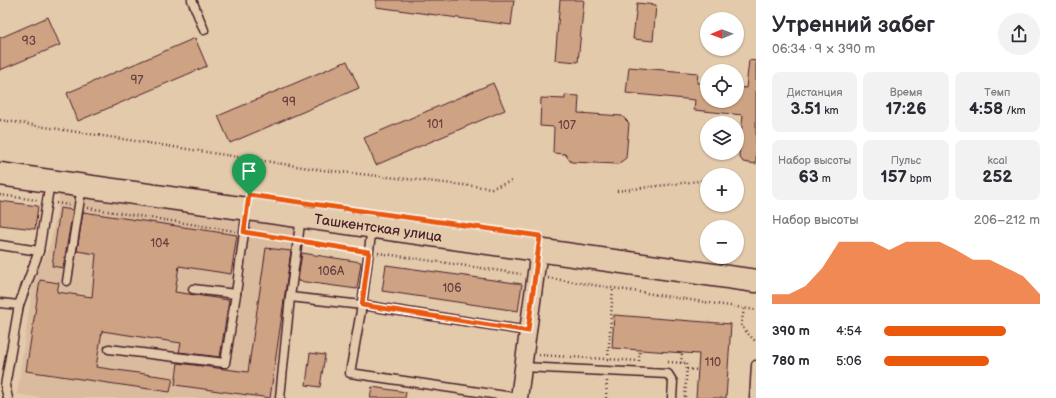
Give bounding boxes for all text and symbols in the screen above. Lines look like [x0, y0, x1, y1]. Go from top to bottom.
north arrow [700, 12, 744, 56]
map controls [700, 12, 744, 264]
text: Утренний забег [772, 12, 935, 39]
button: share [998, 13, 1040, 55]
house number: 93 [22, 34, 36, 49]
text: 06:34 · 9 × 390 m [772, 41, 875, 57]
button: locate [700, 64, 744, 108]
house number: 97 [131, 73, 144, 88]
text: Дистанция [787, 86, 843, 99]
text: Время [890, 86, 922, 99]
text: Темп [984, 86, 1010, 99]
house number: 99 [282, 95, 296, 110]
text: 3.51 [791, 99, 821, 119]
text: 17:26 [885, 99, 927, 119]
text: 4:58 [969, 99, 1003, 119]
text: km [821, 104, 839, 117]
text: /km [1003, 104, 1026, 117]
button: layers [700, 116, 744, 160]
house number: 101 [427, 117, 443, 132]
house number: 107 [558, 118, 576, 133]
pin [232, 154, 266, 195]
text: Набор высоты [778, 154, 851, 167]
text: Пульс [891, 154, 921, 167]
text: kcal [987, 154, 1007, 167]
icon: arrive [238, 160, 260, 182]
text: 63 [799, 167, 819, 187]
text: 157 [880, 167, 907, 187]
text: 252 [982, 167, 1012, 187]
button: + [700, 168, 744, 212]
text: m [819, 172, 831, 185]
text: bpm [907, 172, 931, 185]
street label: Ташкентская улица [313, 210, 444, 245]
text: Набор высоты [772, 212, 859, 228]
text: 206–212 m [974, 212, 1040, 228]
button: − [700, 220, 744, 264]
house number: 104 [150, 236, 170, 251]
house number: 106А [318, 264, 345, 279]
house number: 106 [442, 281, 462, 296]
text: 390 m [772, 323, 810, 339]
text: 4:54 [836, 323, 862, 339]
text: 780 m [772, 353, 810, 369]
text: 5:06 [836, 353, 862, 369]
house number: 110 [705, 355, 721, 370]

